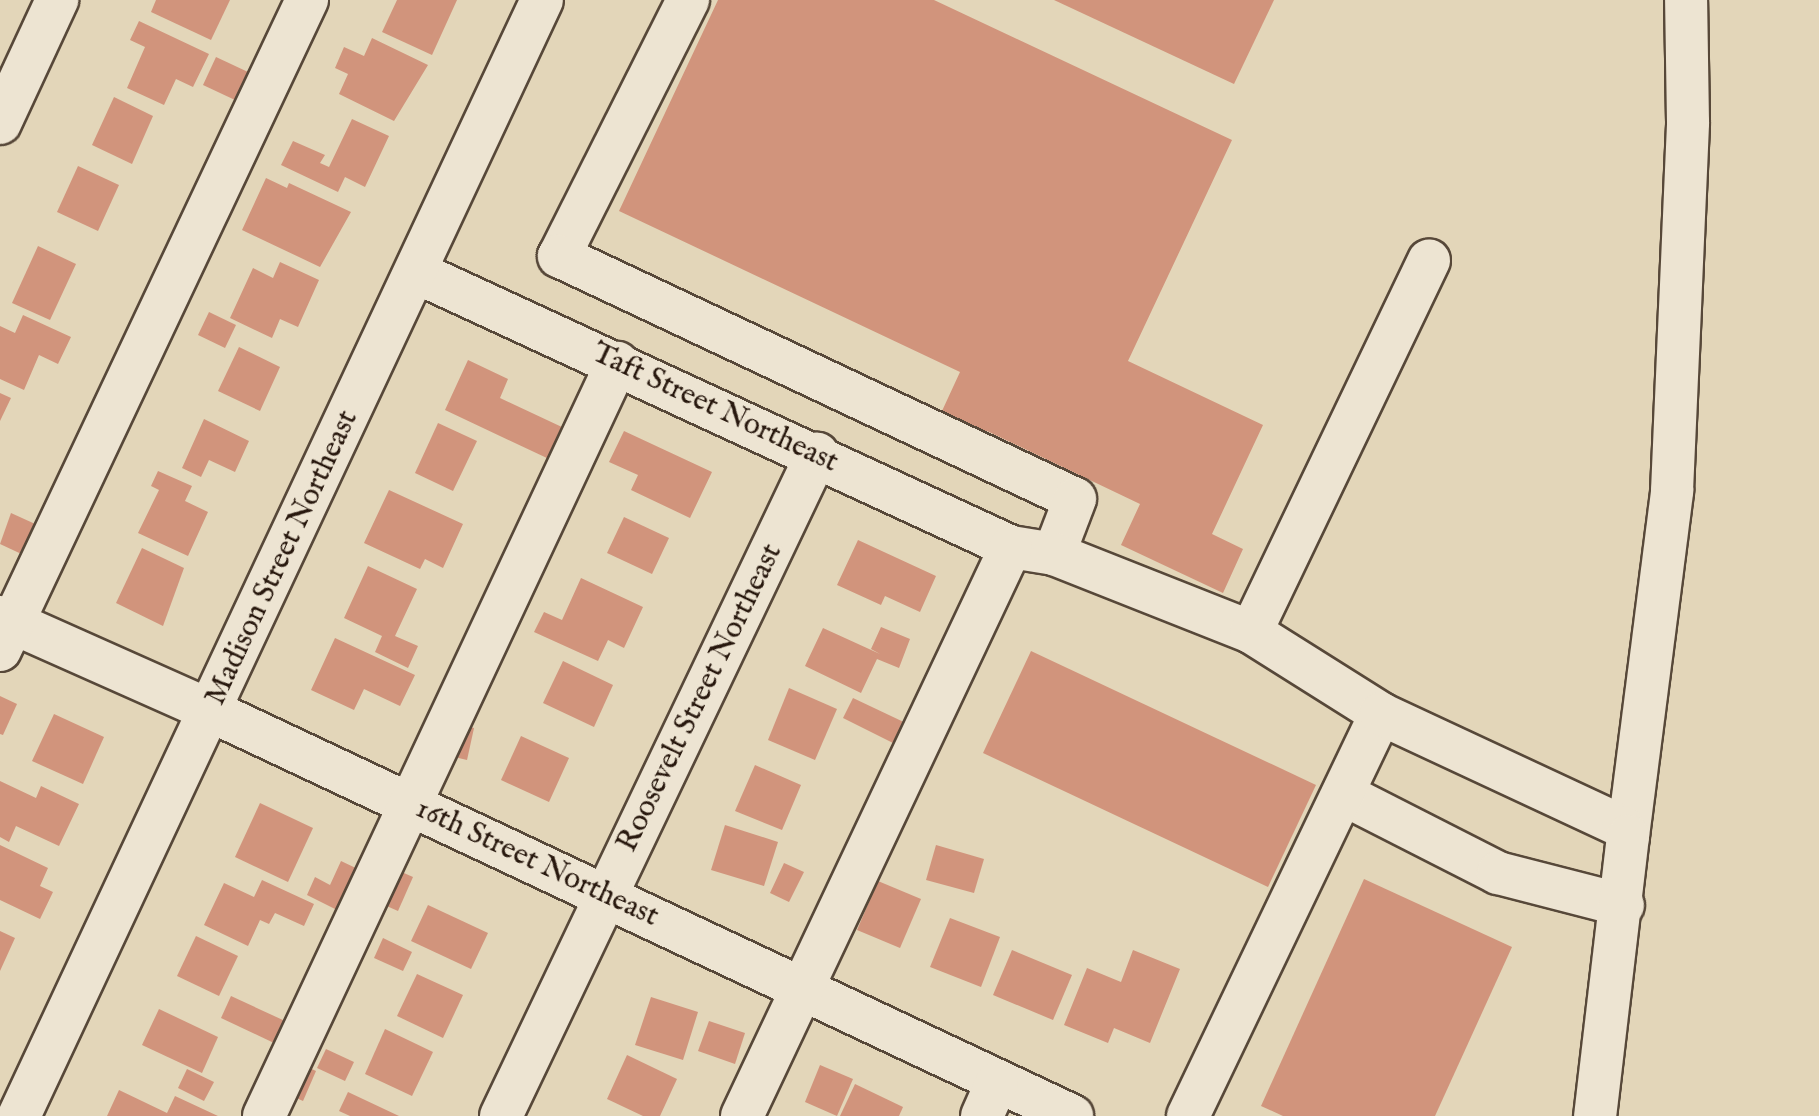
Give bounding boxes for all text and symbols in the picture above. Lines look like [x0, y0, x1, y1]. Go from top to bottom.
street label: Taft Street Northeast [586, 335, 844, 481]
street label: Madison Street Northeast [198, 405, 366, 711]
street label: Roosevelt Street Northeast [610, 538, 790, 858]
street label: 16th Street Northeast [410, 791, 664, 935]

